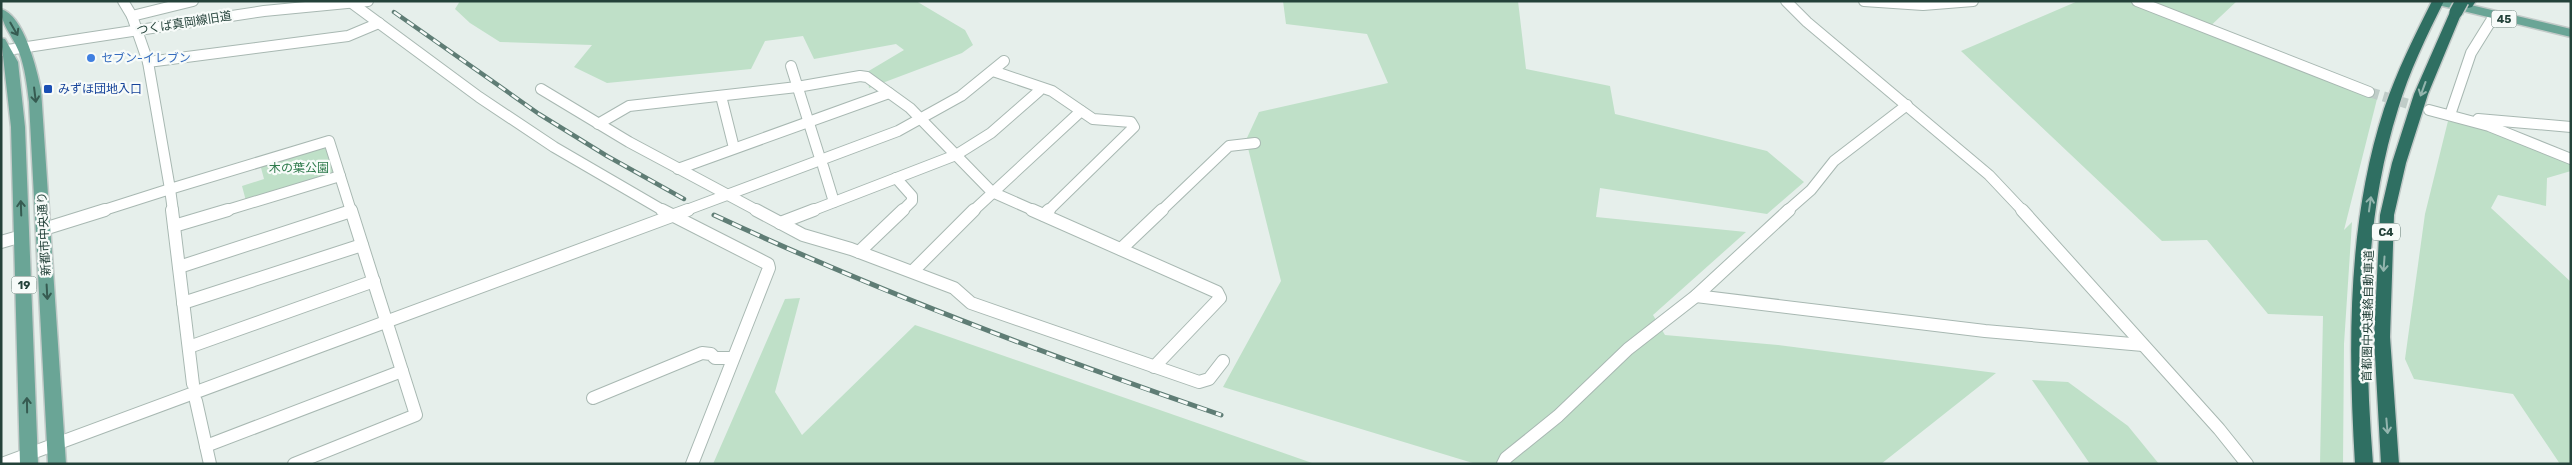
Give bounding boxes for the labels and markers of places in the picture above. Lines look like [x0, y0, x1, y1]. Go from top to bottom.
place label: セブン-イレブン [101, 51, 191, 65]
marker: セブン-イレブン [85, 52, 97, 64]
place label: みずほ団地入口 [58, 82, 142, 96]
marker: みずほ団地入口 [42, 83, 54, 95]

